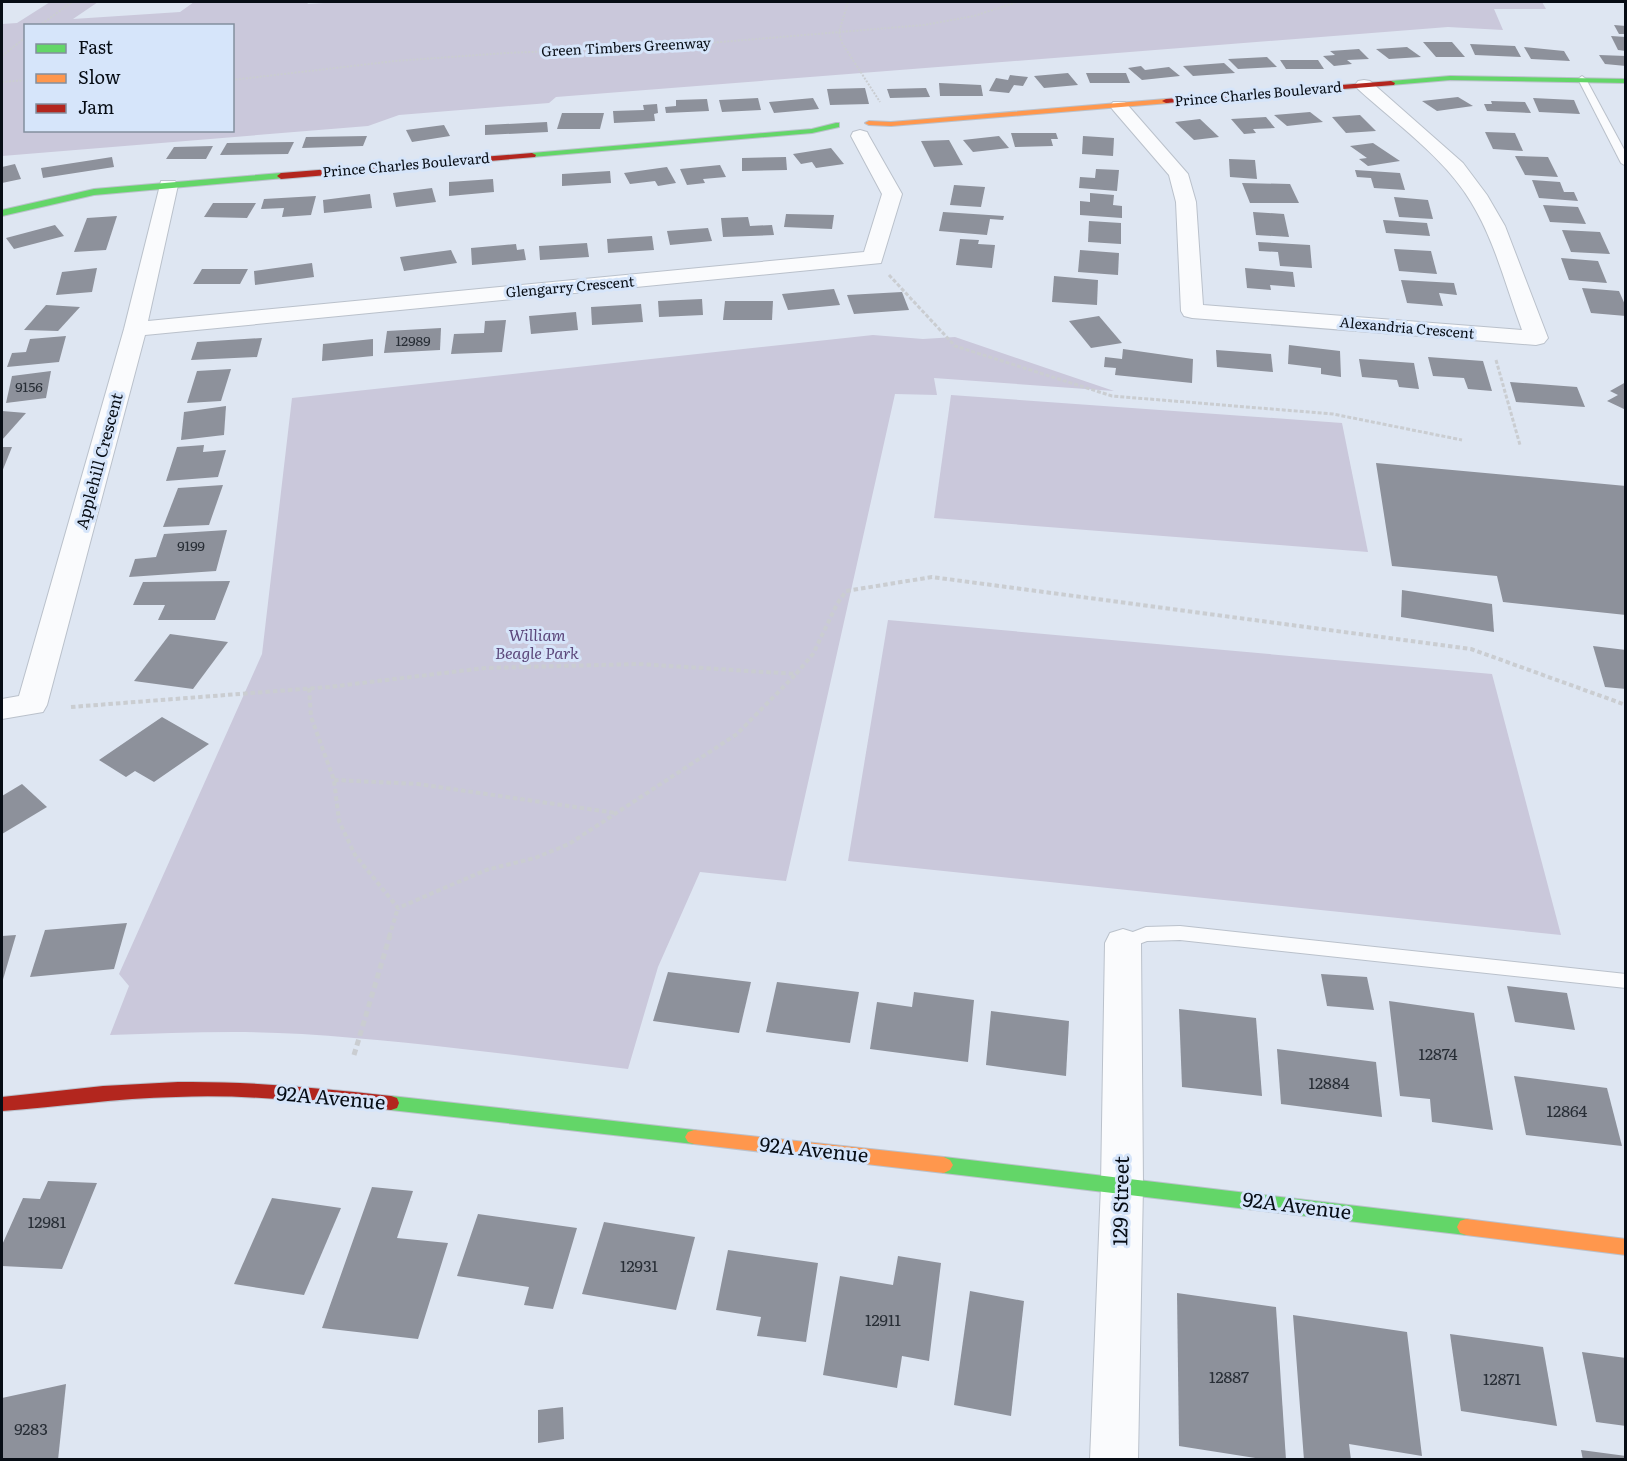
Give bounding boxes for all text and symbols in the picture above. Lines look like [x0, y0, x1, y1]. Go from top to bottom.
legend [24, 24, 234, 132]
street label: Green Timbers Greenway [541, 32, 712, 60]
text: Fast [78, 33, 114, 60]
text: Slow [78, 63, 121, 90]
street label: Prince Charles Boulevard [1174, 76, 1343, 110]
text: Jam [78, 93, 114, 120]
street label: Prince Charles Boulevard [322, 147, 491, 181]
street label: Glengarry Crescent [505, 270, 635, 302]
street label: Alexandria Crescent [1339, 311, 1476, 343]
house number: 12989 [395, 330, 431, 350]
house number: 9156 [15, 376, 43, 396]
street label: Applehill Crescent [68, 389, 128, 532]
house number: 9199 [177, 535, 205, 555]
park label: William Beagle Park [495, 622, 579, 664]
house number: 12874 [1418, 1041, 1458, 1065]
house number: 12884 [1308, 1070, 1350, 1094]
street label: 92A Avenue [275, 1076, 387, 1116]
house number: 12864 [1547, 1098, 1588, 1122]
street label: 92A Avenue [758, 1127, 870, 1169]
street label: 129 Street [1103, 1156, 1135, 1246]
street label: 92A Avenue [1241, 1182, 1353, 1226]
house number: 12981 [28, 1209, 67, 1233]
house number: 12931 [620, 1253, 659, 1277]
house number: 12911 [865, 1307, 901, 1331]
house number: 12887 [1209, 1364, 1249, 1388]
house number: 12871 [1483, 1366, 1521, 1390]
house number: 9283 [14, 1416, 48, 1440]

